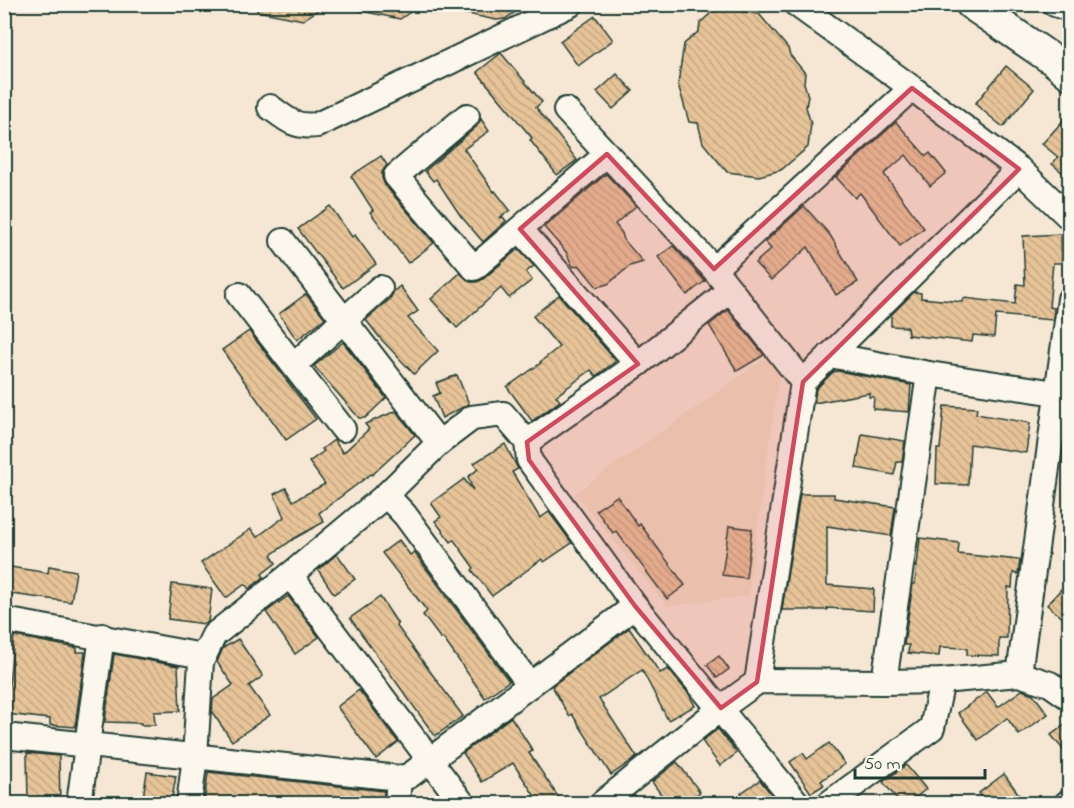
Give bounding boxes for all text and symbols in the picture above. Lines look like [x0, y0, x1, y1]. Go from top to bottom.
scale bar [855, 742, 986, 780]
text: 50 m [864, 752, 901, 778]

